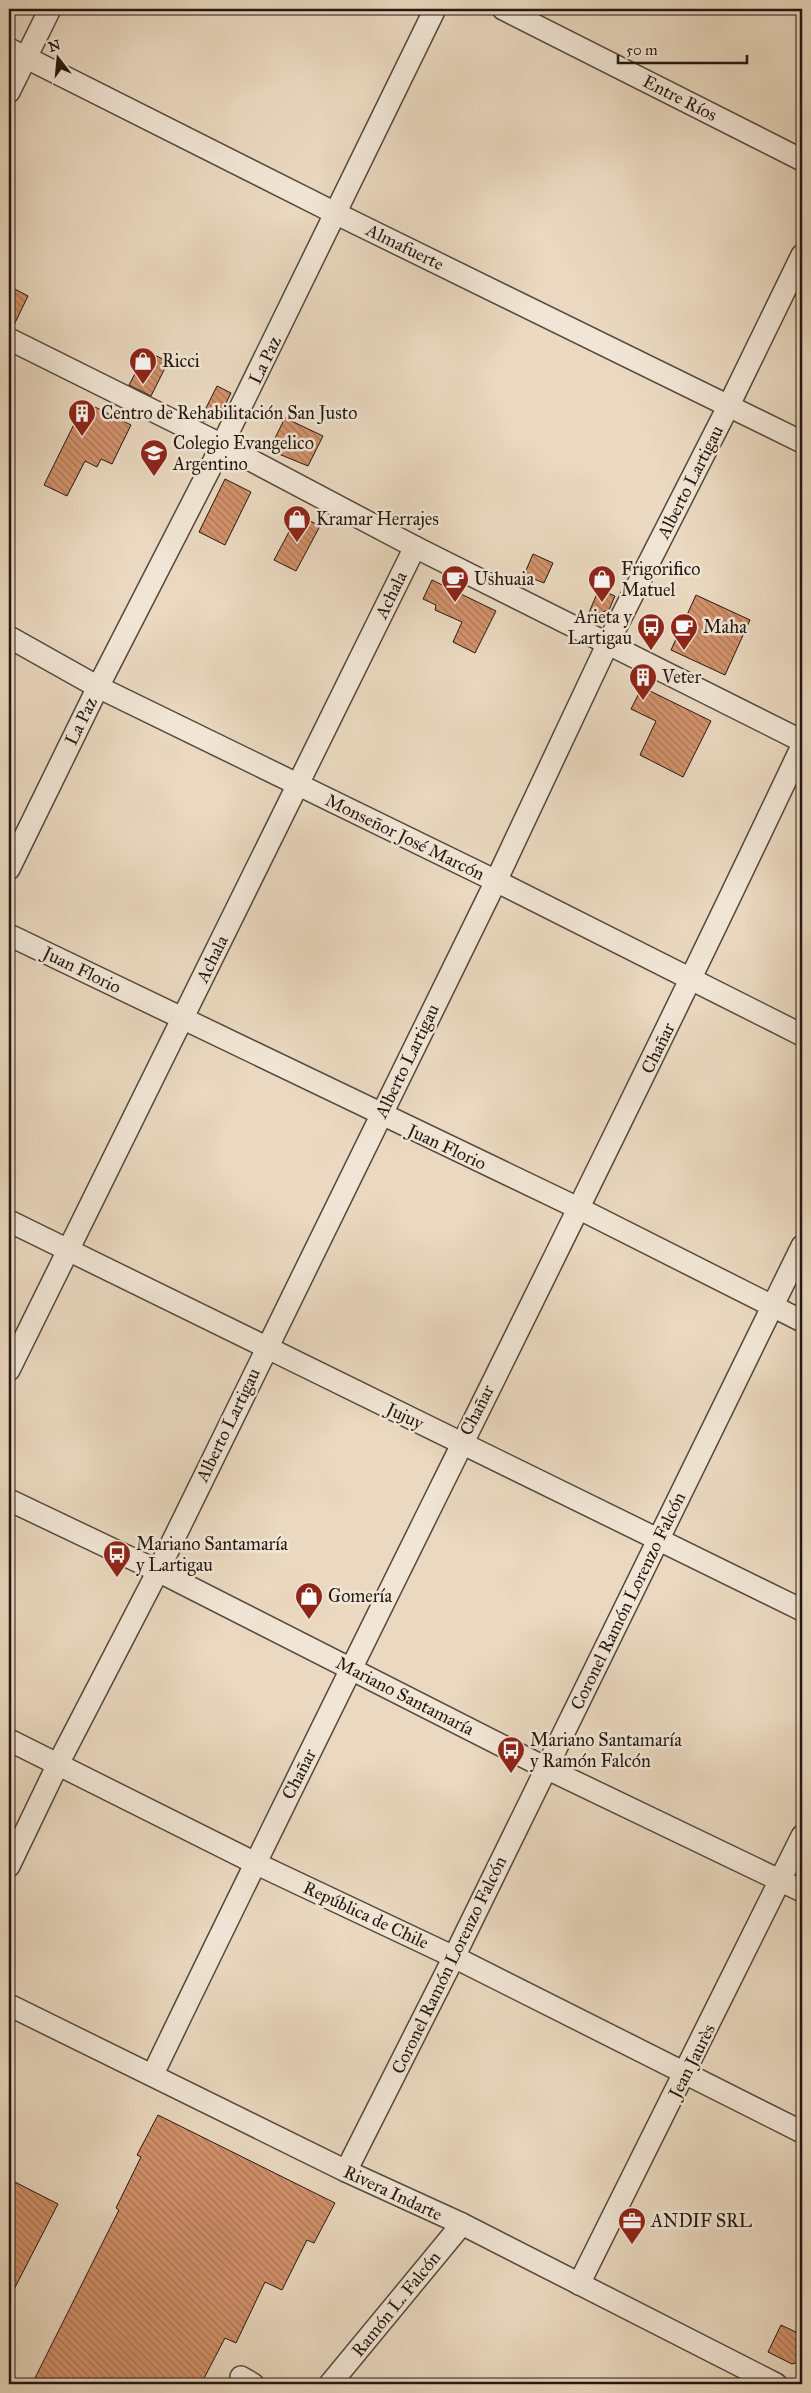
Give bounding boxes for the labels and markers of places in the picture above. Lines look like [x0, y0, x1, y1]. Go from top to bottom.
shop icon: Ricci [128, 346, 158, 385]
place label: Ricci [162, 350, 200, 372]
building icon: Centro de Rehabilitación San Justo [67, 398, 97, 437]
place label: Centro de Rehabilitación San Justo [101, 402, 357, 425]
place label: Colegio Evangelico Argentino [172, 432, 314, 476]
school or university icon: Colegio Evangelico Argentino [139, 438, 169, 477]
shop icon: Kramar Herrajes [282, 504, 312, 543]
place label: Kramar Herrajes [316, 508, 439, 530]
place label: Frigorifico Matuel [621, 558, 701, 601]
cafe icon: Ushuaia [440, 564, 470, 603]
shop icon: Frigorifico Matuel [587, 564, 617, 603]
place label: Ushuaia [474, 568, 534, 590]
place label: Arieta y Lartigau [567, 606, 633, 650]
bus stop icon: Arieta y Lartigau [636, 612, 666, 651]
cafe icon: Maha [669, 612, 699, 651]
place label: Maha [703, 616, 747, 638]
building icon: Veter [628, 662, 658, 701]
place label: Veter [661, 666, 702, 688]
place label: Mariano Santamaría y Lartigau [136, 1533, 288, 1577]
bus stop icon: Mariano Santamaría y Lartigau [102, 1539, 132, 1578]
shop icon: Gomería [294, 1581, 324, 1620]
place label: Gomería [328, 1585, 393, 1607]
place label: Mariano Santamaría y Ramón Falcón [530, 1729, 682, 1772]
bus stop icon: Mariano Santamaría y Ramón Falcón [496, 1735, 526, 1774]
office icon: ANDIF SRL [617, 2206, 647, 2245]
place label: ANDIF SRL [650, 2210, 753, 2232]

